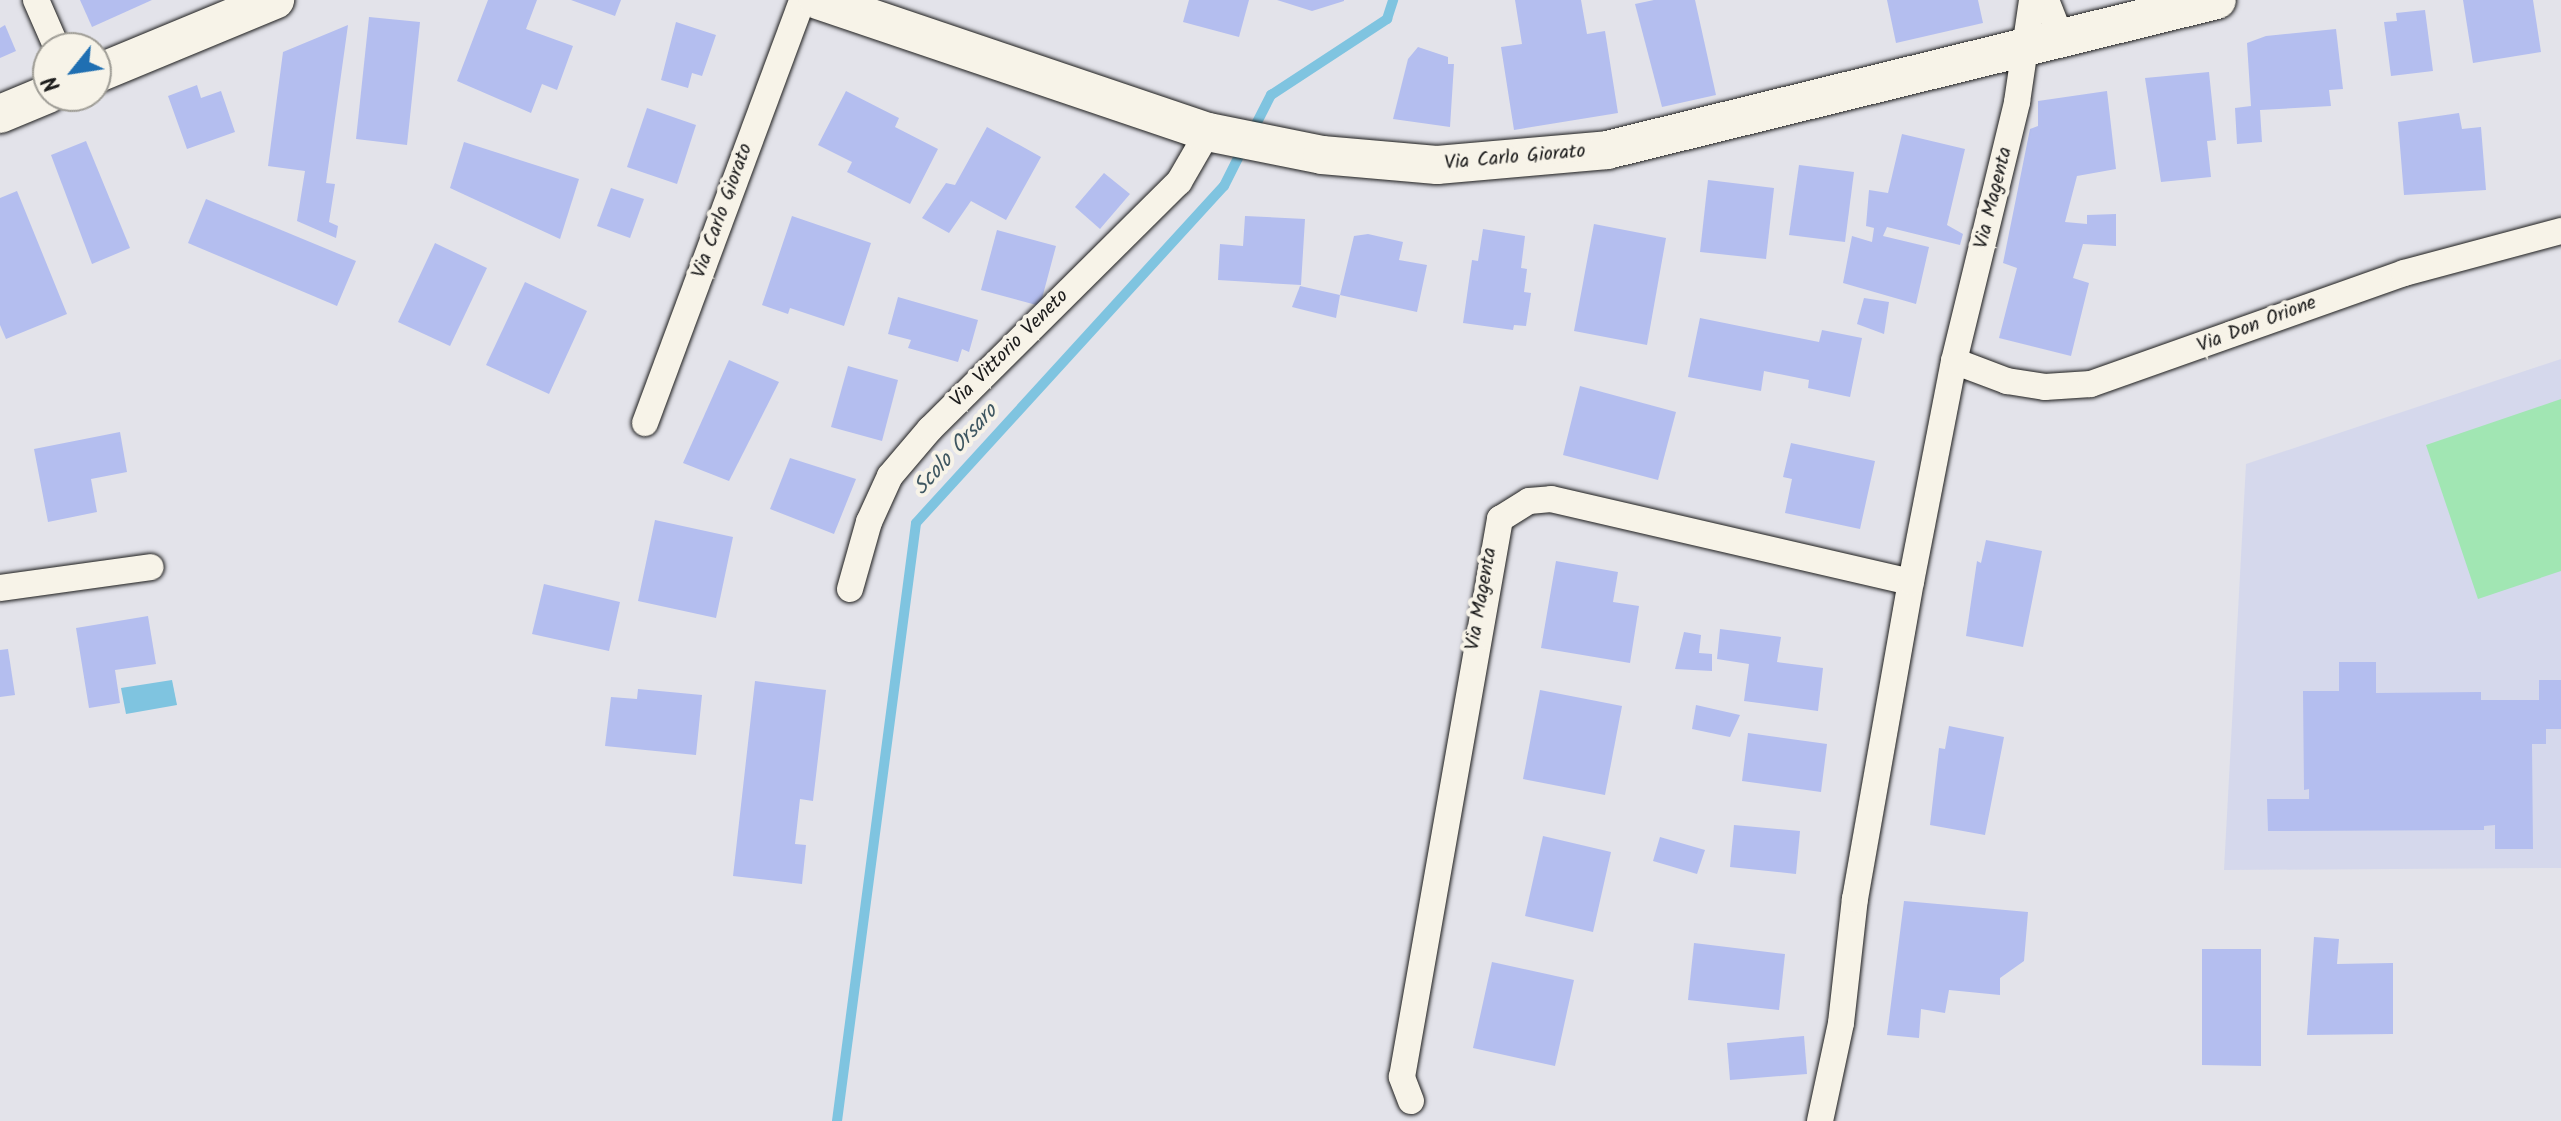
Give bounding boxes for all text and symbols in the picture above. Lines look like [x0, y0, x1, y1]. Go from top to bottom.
north arrow [32, 32, 112, 112]
text: N [34, 68, 71, 98]
street label: Via Carlo Giorato [688, 140, 758, 282]
street label: Via Carlo Giorato [1443, 140, 1587, 176]
street label: Via Magenta [1970, 145, 2018, 251]
street label: Via Vittorio Veneto [946, 285, 1074, 413]
street label: Via Don Orione [2194, 291, 2320, 359]
water label: Scolo Orsaro [908, 399, 1004, 501]
street label: Via Magenta [1461, 546, 1503, 652]

